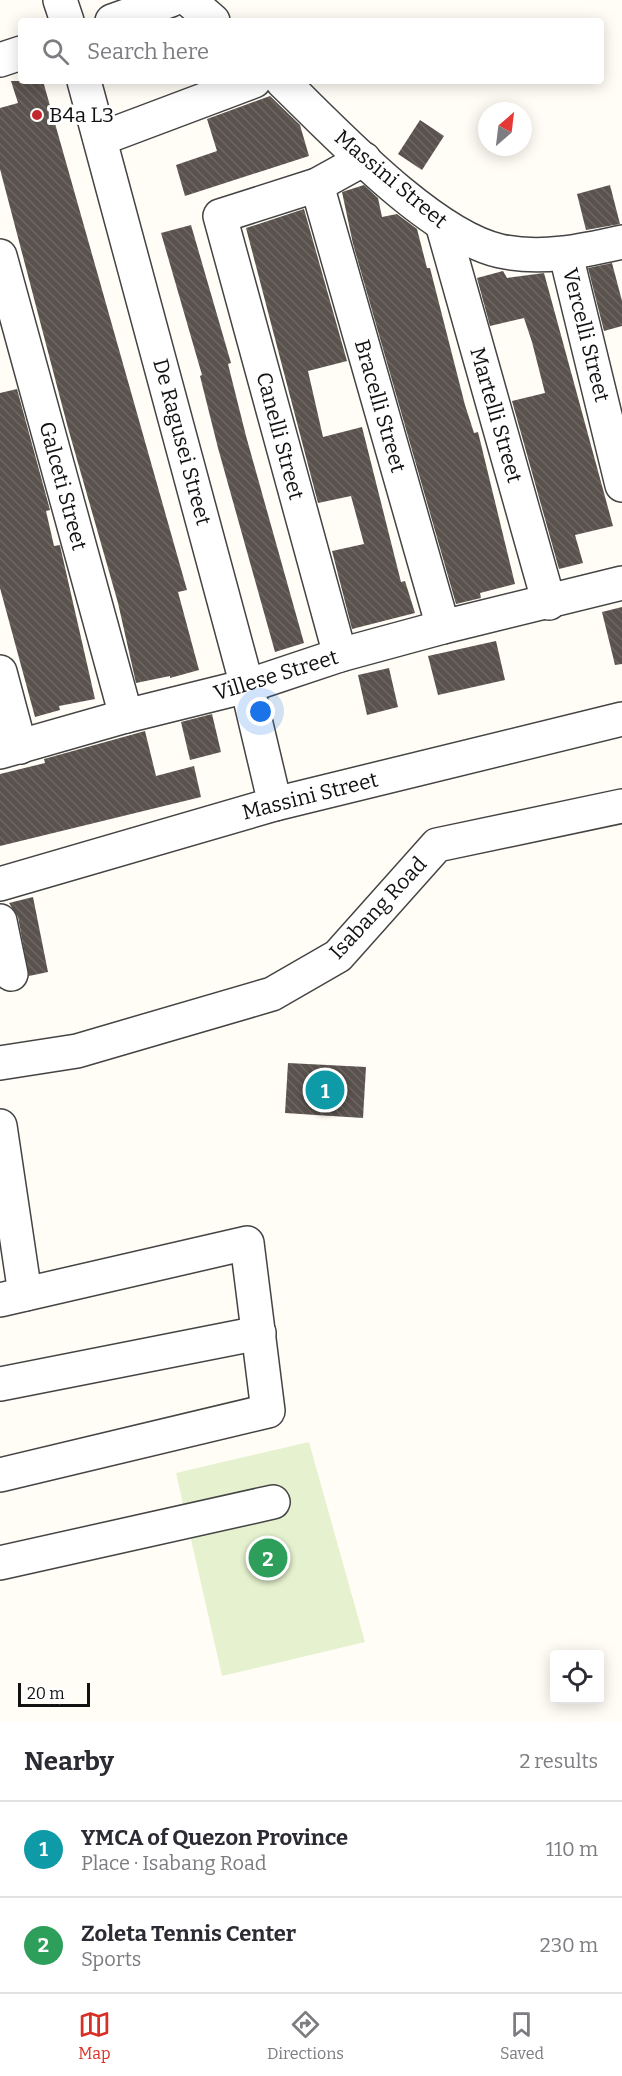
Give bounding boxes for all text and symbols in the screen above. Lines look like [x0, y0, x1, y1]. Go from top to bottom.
search box [18, 18, 604, 84]
icon: search [39, 35, 72, 68]
text: Search here [87, 38, 209, 65]
place label: B4a L3 [49, 102, 114, 128]
north arrow [478, 102, 532, 156]
marker: B4a L3 [30, 108, 44, 122]
street label: Massini Street [329, 124, 453, 234]
street label: Vercelli Street [557, 265, 615, 405]
street label: Bracelli Street [349, 337, 411, 476]
street label: Martelli Street [464, 344, 528, 486]
street label: De Ragusei Street [147, 356, 217, 529]
street label: Canelli Street [250, 369, 310, 503]
street label: Galceti Street [33, 419, 93, 553]
street label: Villese Street [211, 644, 342, 706]
your location [246, 697, 275, 726]
street label: Massini Street [239, 766, 381, 825]
street label: Isabang Road [324, 851, 432, 965]
pin: 1 [306, 1068, 344, 1112]
pin: 2 [248, 1536, 288, 1580]
map controls [550, 1650, 604, 1704]
button: locate [550, 1650, 604, 1704]
scale bar [18, 1680, 90, 1708]
text: 20 m [27, 1684, 64, 1703]
text: Nearby [24, 1746, 114, 1777]
text: 2 results [519, 1749, 598, 1773]
text: YMCA of Quezon Province [81, 1824, 348, 1851]
text: 1 [39, 1837, 48, 1861]
text: 110 m [546, 1837, 598, 1861]
text: Place · Isabang Road [81, 1851, 267, 1875]
text: Zoleta Tennis Center [81, 1920, 296, 1947]
text: 2 [38, 1933, 49, 1957]
text: 230 m [540, 1933, 598, 1957]
text: Sports [81, 1947, 141, 1971]
tab: Map [78, 2008, 111, 2063]
tab: Directions [267, 2008, 344, 2063]
tab: Saved [500, 2008, 544, 2063]

